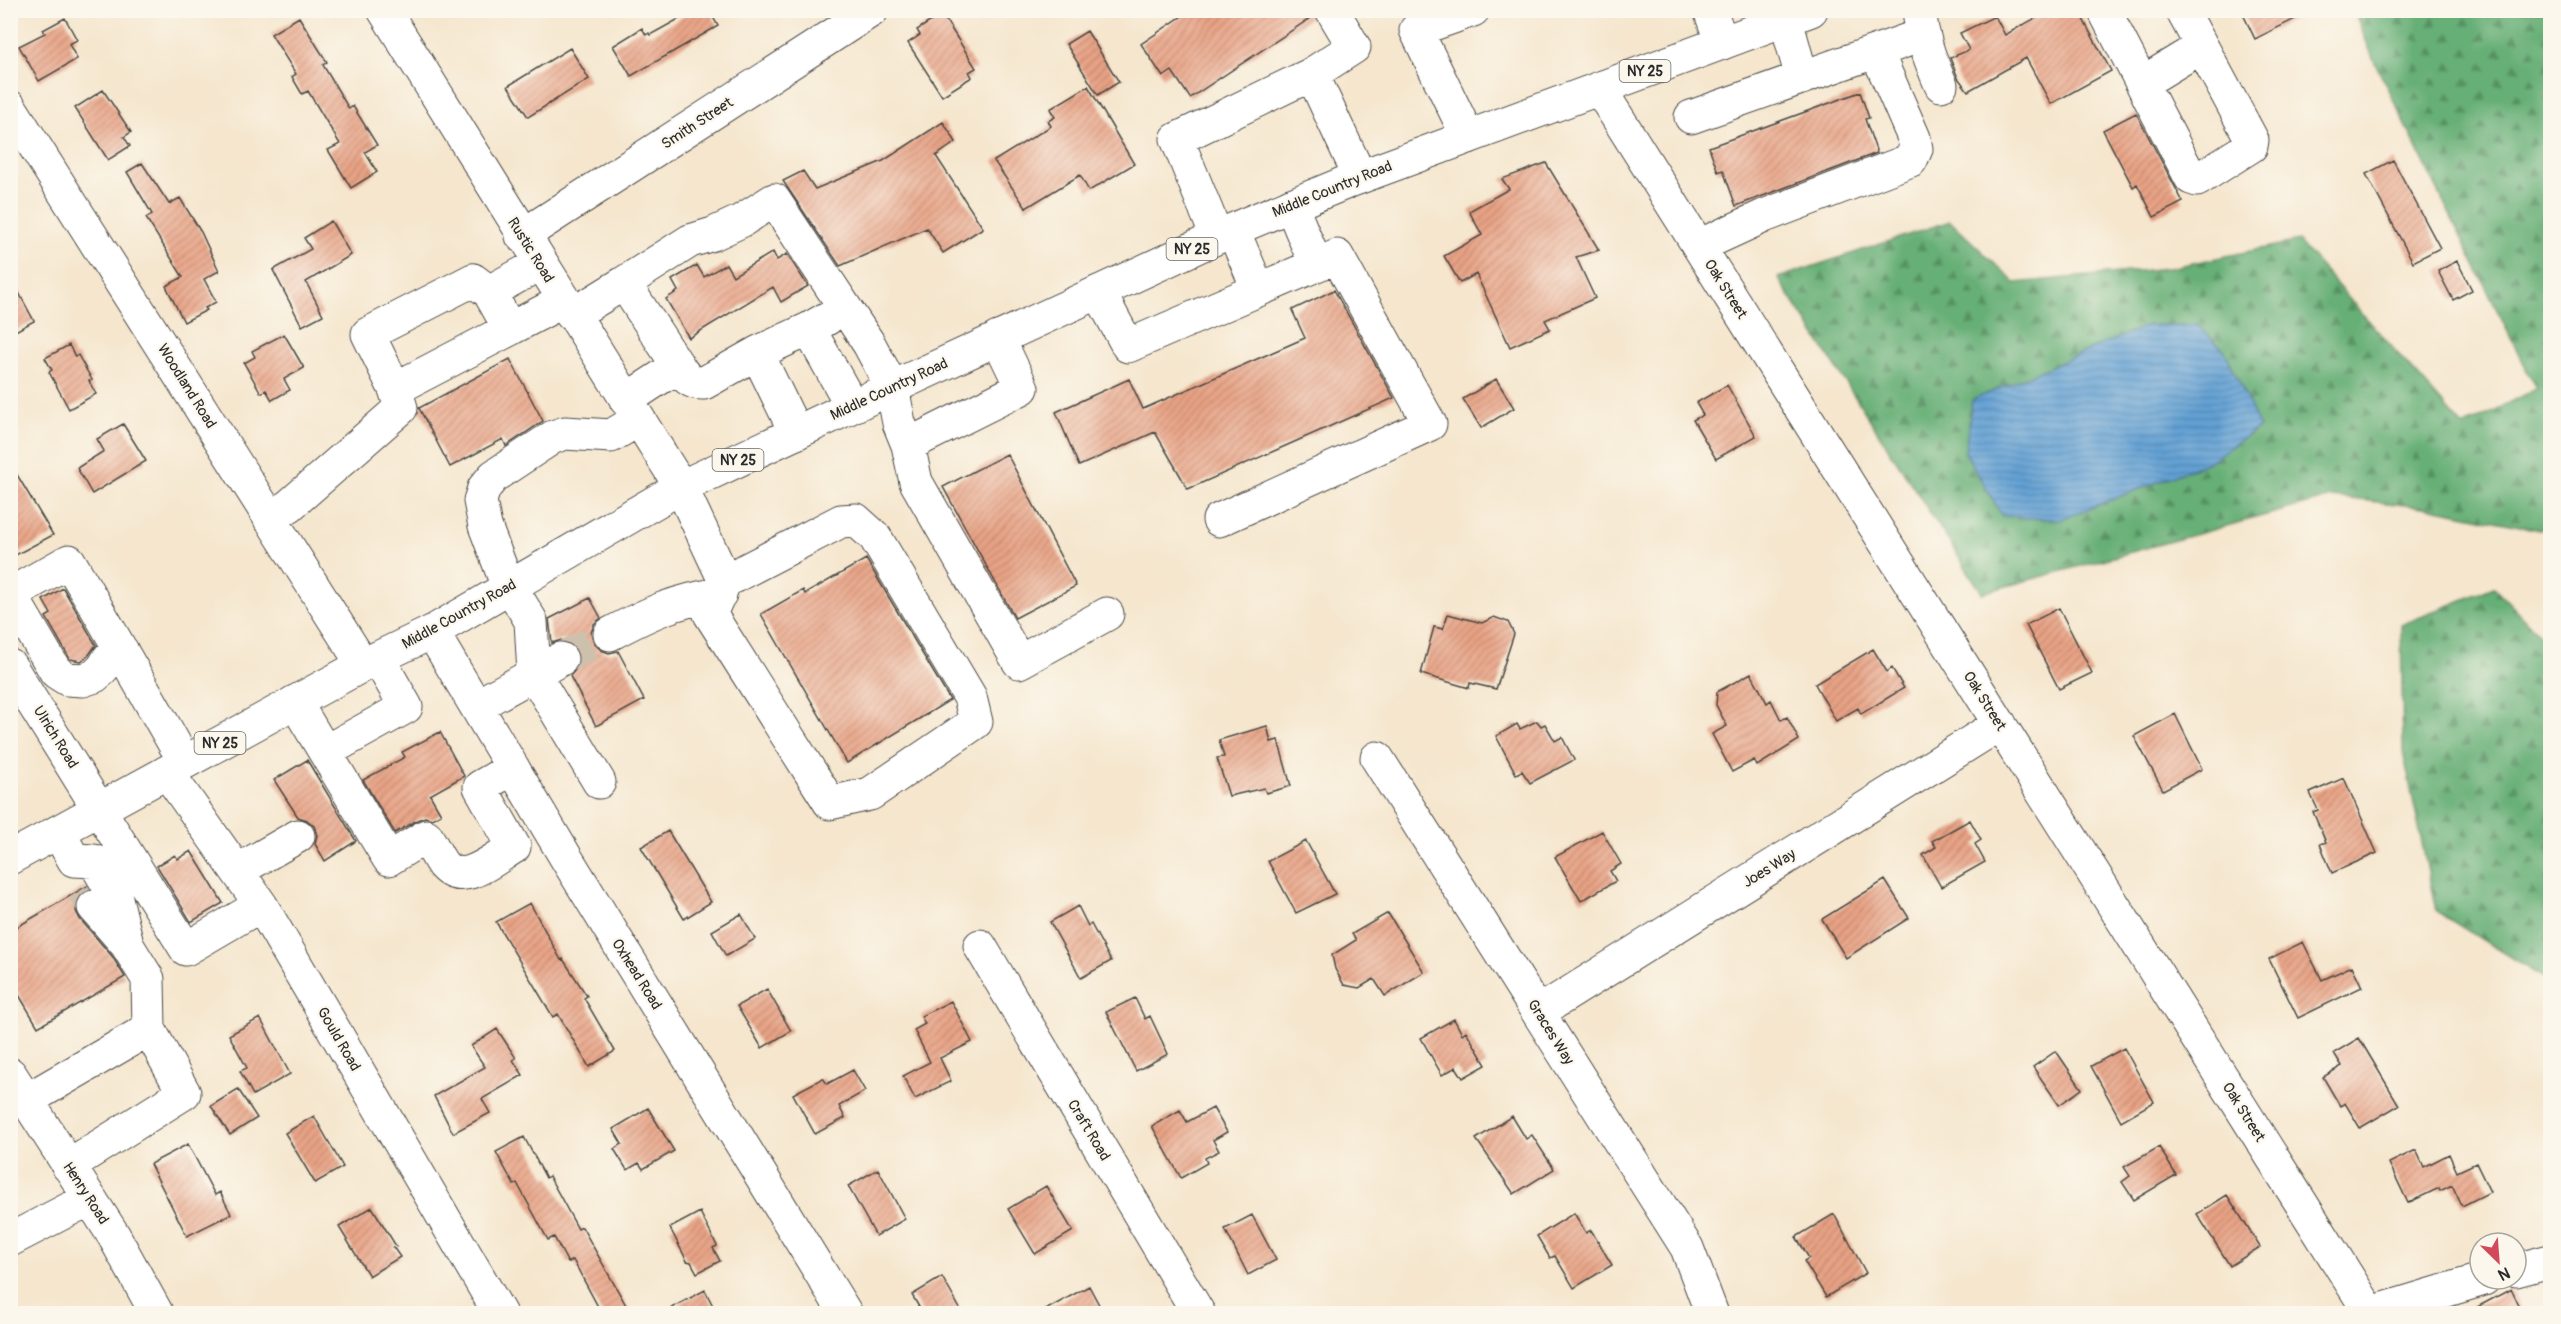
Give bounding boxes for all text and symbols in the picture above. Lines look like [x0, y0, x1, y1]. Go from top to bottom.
road number: NY 25 [1620, 60, 1670, 82]
street label: Smith Street [658, 93, 738, 154]
street label: Middle Country Road [1269, 157, 1395, 222]
street label: Rustic Road [503, 214, 558, 287]
road number: NY 25 [1166, 238, 1218, 260]
street label: Oak Street [1700, 256, 1752, 323]
street label: Woodland Road [153, 340, 220, 432]
street label: Middle Country Road [827, 354, 951, 425]
road number: NY 25 [712, 449, 764, 471]
street label: Middle Country Road [399, 575, 520, 654]
street label: Oak Street [1959, 668, 2011, 735]
street label: Ulrich Road [29, 702, 82, 772]
road number: NY 25 [194, 732, 246, 754]
street label: Joes Way [1739, 844, 1800, 892]
street label: Oxhead Road [607, 935, 666, 1013]
street label: Graces Way [1523, 996, 1578, 1069]
street label: Gould Road [313, 1004, 364, 1075]
street label: Oak Street [2218, 1079, 2270, 1146]
street label: Craft Road [1063, 1096, 1114, 1164]
street label: Henry Road [58, 1159, 113, 1228]
north arrow [2468, 1231, 2528, 1291]
text: N [2495, 1262, 2513, 1285]

